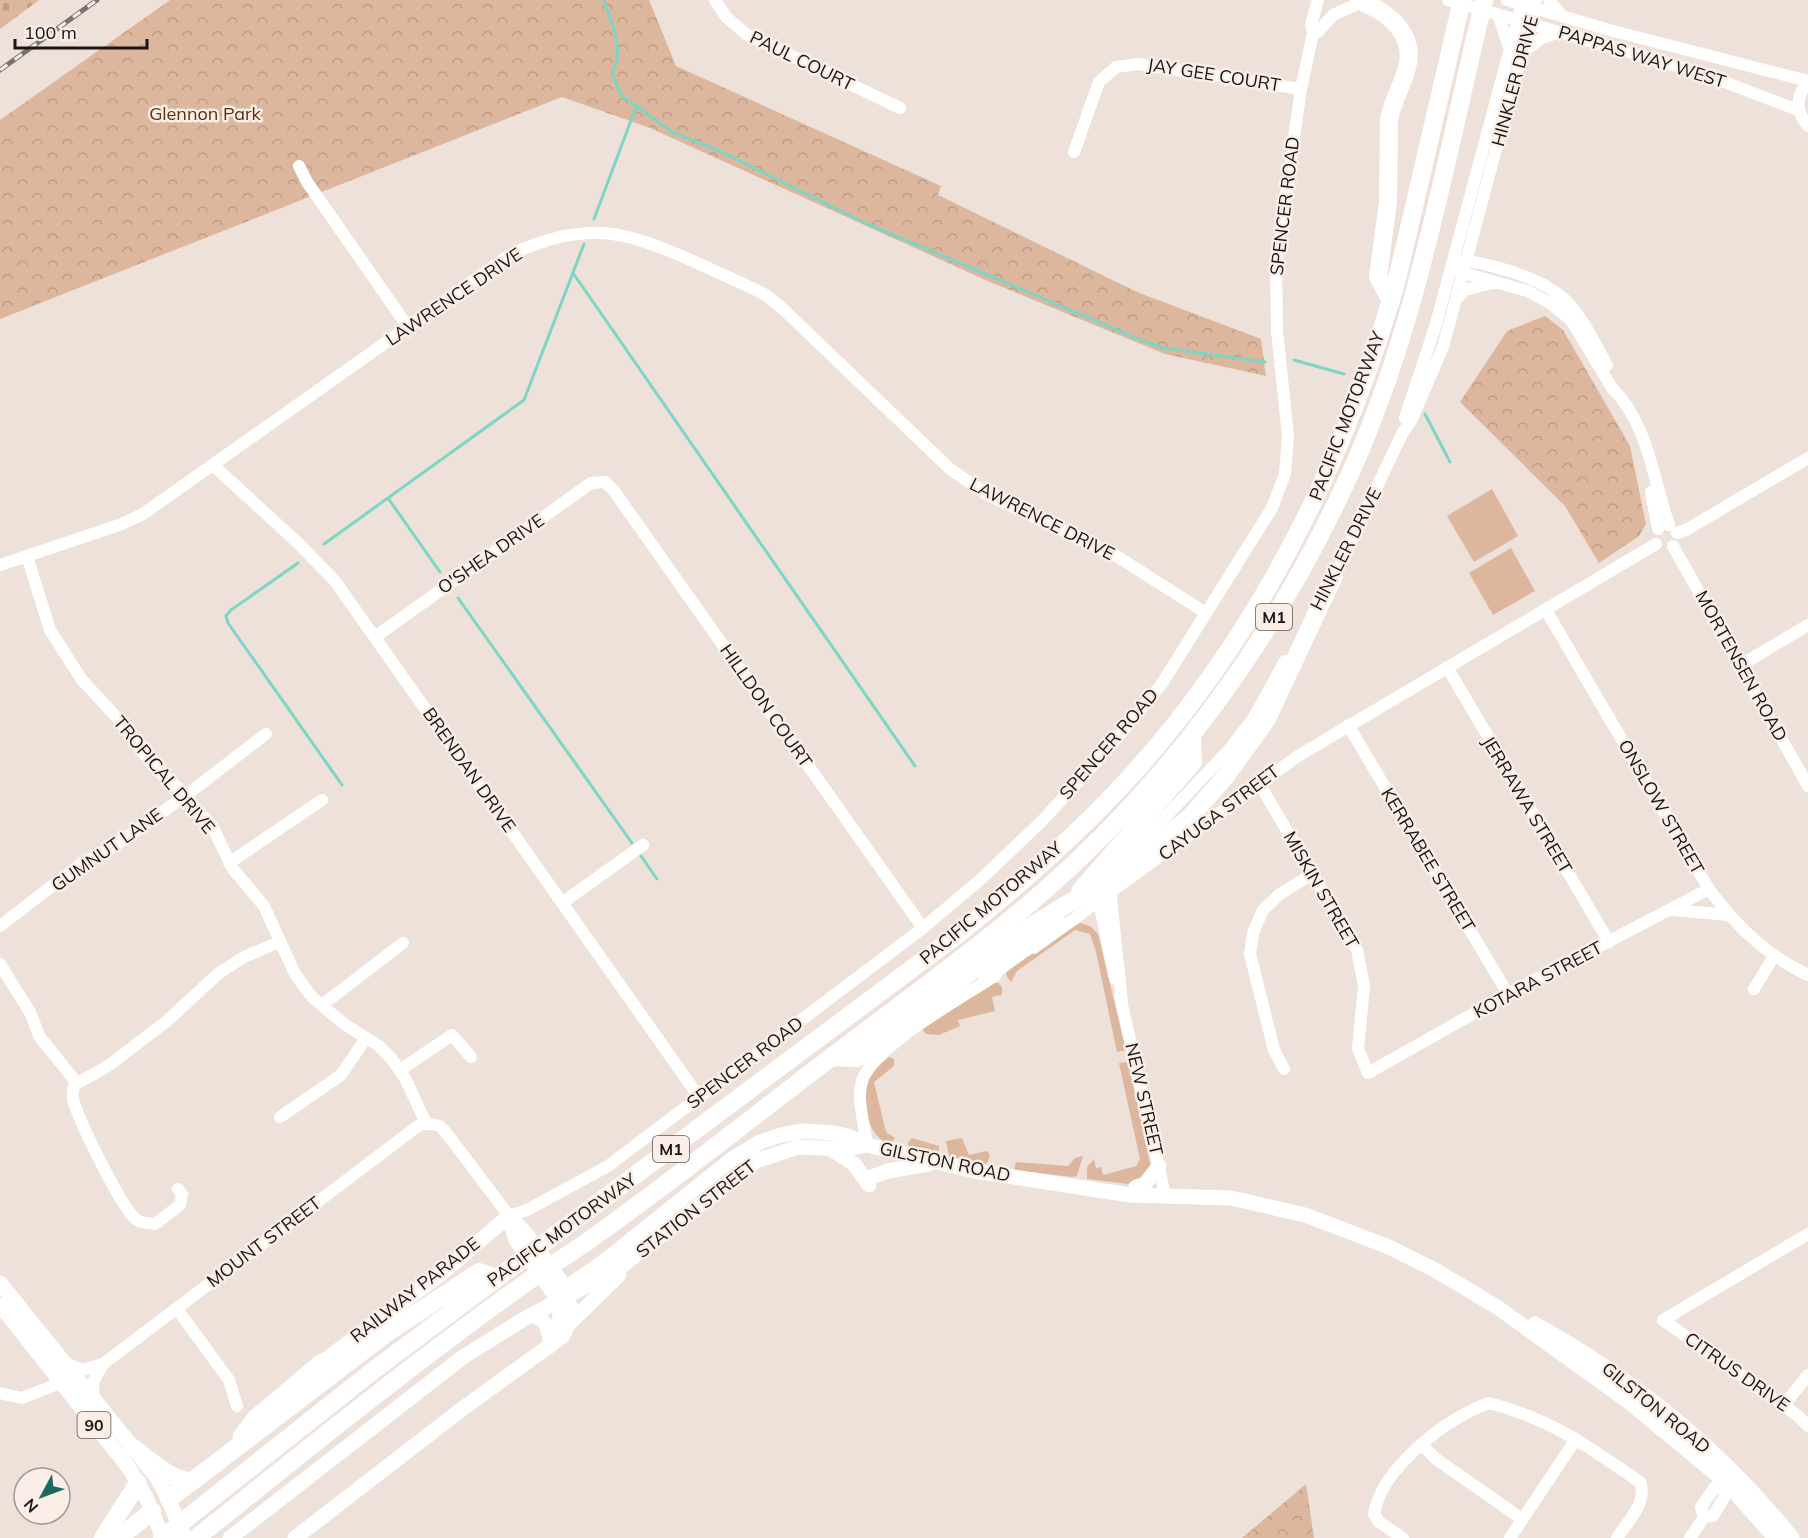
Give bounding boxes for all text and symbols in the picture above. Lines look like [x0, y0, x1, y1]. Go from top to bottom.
scale bar [15, 12, 147, 50]
street label: HINKLER DRIVE [1486, 13, 1543, 149]
street label: PAPPAS WAY WEST [1556, 20, 1729, 93]
text: 100 m [24, 21, 77, 44]
street label: PAUL COURT [746, 25, 858, 96]
street label: JAY GEE COURT [1146, 53, 1282, 96]
park label: Glennon Park [149, 102, 262, 125]
street label: SPENCER ROAD [1265, 135, 1304, 277]
street label: LAWRENCE DRIVE [381, 242, 526, 351]
street label: PACIFIC MOTORWAY [1304, 327, 1390, 503]
street label: LAWRENCE DRIVE [966, 472, 1119, 565]
street label: HINKLER DRIVE [1305, 484, 1386, 614]
street label: O'SHEA DRIVE [433, 508, 548, 599]
street label: MORTENSEN ROAD [1690, 586, 1792, 745]
road number: M1 [1256, 604, 1292, 630]
street label: HILLDON COURT [715, 640, 818, 772]
street label: SPENCER ROAD [1054, 683, 1163, 804]
street label: BRENDAN DRIVE [418, 703, 521, 837]
street label: TROPICAL DRIVE [108, 711, 220, 838]
street label: JERRAWA STREET [1477, 732, 1578, 878]
street label: ONSLOW STREET [1613, 735, 1709, 878]
street label: CAYUGA STREET [1154, 760, 1284, 866]
street label: KERRABEE STREET [1376, 783, 1481, 936]
street label: GUMNUT LANE [47, 803, 167, 896]
street label: MISKIN STREET [1279, 827, 1364, 953]
street label: PACIFIC MOTORWAY [915, 836, 1067, 969]
street label: KOTARA STREET [1469, 936, 1606, 1023]
street label: SPENCER ROAD [682, 1011, 807, 1114]
street label: NEW STREET [1120, 1040, 1169, 1157]
road number: M1 [653, 1136, 689, 1162]
street label: GILSTON ROAD [878, 1136, 1013, 1187]
street label: STATION STREET [631, 1155, 760, 1263]
street label: PACIFIC MOTORWAY [483, 1167, 642, 1292]
street label: MOUNT STREET [202, 1191, 326, 1292]
street label: RAILWAY PARADE [345, 1232, 484, 1347]
street label: CITRUS DRIVE [1680, 1327, 1794, 1416]
street label: GILSTON ROAD [1597, 1357, 1715, 1458]
road number: 90 [78, 1412, 110, 1438]
north arrow [12, 1466, 72, 1526]
text: N [19, 1495, 42, 1517]

